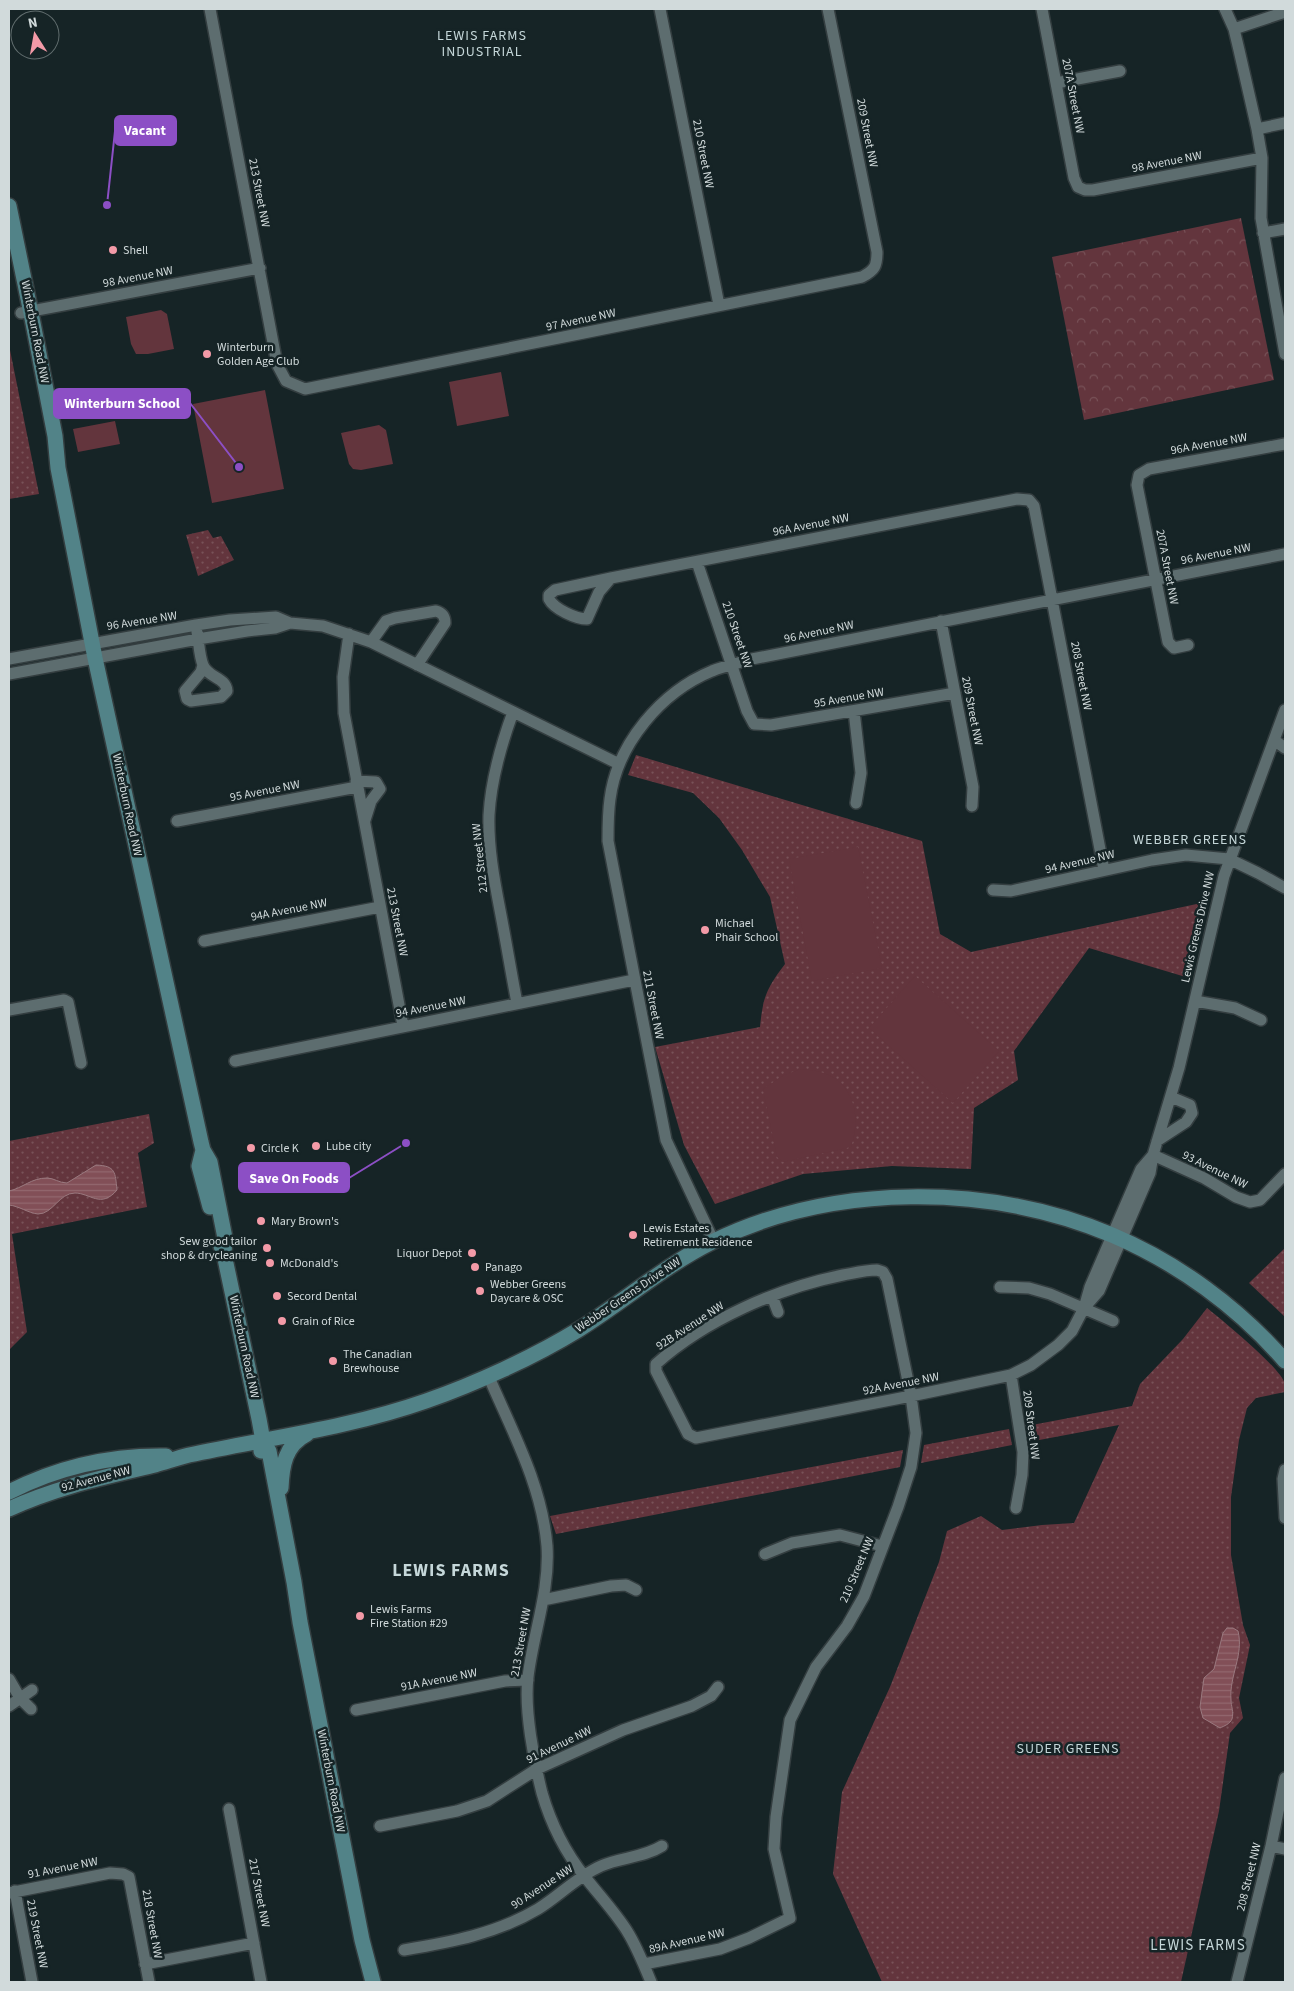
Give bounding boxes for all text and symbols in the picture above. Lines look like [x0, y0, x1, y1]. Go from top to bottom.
north arrow [10, 10, 60, 60]
text: N [26, 13, 39, 34]
district label: LEWIS FARMS INDUSTRIAL [437, 26, 527, 62]
street label: 207A Street NW [1057, 57, 1089, 136]
street label: 209 Street NW [852, 97, 882, 170]
callout: Vacant [115, 116, 176, 145]
street label: 210 Street NW [688, 118, 718, 191]
text: Vacant [123, 121, 167, 141]
street label: 98 Avenue NW [1131, 147, 1204, 177]
street label: 213 Street NW [244, 157, 274, 230]
place label: Shell [123, 242, 148, 259]
marker: Shell [107, 244, 119, 256]
street label: 98 Avenue NW [102, 262, 175, 292]
street label: Winterburn Road NW [17, 279, 53, 386]
street label: 97 Avenue NW [545, 304, 618, 336]
place label: Winterburn Golden Age Club [217, 339, 300, 370]
marker: Winterburn Golden Age Club [201, 348, 213, 360]
callout: Winterburn School [54, 389, 190, 418]
text: Winterburn School [64, 394, 180, 414]
street label: 96A Avenue NW [1169, 429, 1249, 459]
street label: 96A Avenue NW [771, 509, 851, 541]
street label: 207A Street NW [1151, 528, 1183, 607]
street label: 96 Avenue NW [1180, 539, 1253, 569]
street label: 210 Street NW [718, 599, 757, 671]
street label: 96 Avenue NW [106, 607, 179, 635]
street label: 96 Avenue NW [783, 616, 856, 648]
street label: 208 Street NW [1066, 640, 1096, 713]
street label: 209 Street NW [957, 675, 987, 748]
street label: 95 Avenue NW [813, 683, 886, 713]
street label: Winterburn Road NW [108, 752, 146, 858]
street label: 95 Avenue NW [229, 776, 302, 806]
street label: 212 Street NW [468, 822, 492, 894]
district label: WEBBER GREENS [1133, 830, 1247, 850]
street label: 94 Avenue NW [1044, 846, 1117, 878]
street label: Lewis Greens Drive NW [1177, 869, 1219, 984]
street label: 213 Street NW [382, 886, 412, 959]
street label: 94A Avenue NW [249, 894, 329, 926]
place label: Michael Phair School [715, 915, 778, 946]
marker: Michael Phair School [699, 924, 711, 936]
street label: 211 Street NW [638, 969, 668, 1042]
street label: 94 Avenue NW [395, 992, 468, 1022]
place label: Lube city [326, 1138, 372, 1155]
place label: Circle K [261, 1140, 299, 1157]
marker: Lube city [310, 1140, 322, 1152]
marker: Circle K [245, 1142, 257, 1154]
street label: 93 Avenue NW [1179, 1147, 1251, 1193]
callout: Save On Foods [239, 1163, 349, 1192]
text: Save On Foods [249, 1169, 339, 1189]
place label: Mary Brown's [271, 1213, 339, 1230]
marker: Mary Brown's [255, 1215, 267, 1227]
place label: Lewis Estates Retirement Residence [643, 1220, 752, 1251]
marker: Lewis Estates Retirement Residence [627, 1229, 639, 1241]
place label: Sew good tailor shop & drycleaning [161, 1233, 258, 1264]
marker: Sew good tailor shop & drycleaning [261, 1242, 273, 1254]
place label: Liquor Depot [397, 1245, 462, 1262]
marker: Liquor Depot [466, 1247, 478, 1259]
street label: Webber Greens Drive NW [572, 1253, 685, 1337]
place label: McDonald's [280, 1255, 338, 1272]
marker: McDonald's [264, 1257, 276, 1269]
place label: Panago [485, 1259, 522, 1276]
marker: Panago [469, 1261, 481, 1273]
place label: Webber Greens Daycare & OSC [490, 1276, 566, 1307]
marker: Webber Greens Daycare & OSC [474, 1285, 486, 1297]
place label: Secord Dental [287, 1288, 357, 1305]
marker: Secord Dental [271, 1290, 283, 1302]
street label: Winterburn Road NW [225, 1294, 263, 1400]
street label: 92B Avenue NW [653, 1297, 728, 1354]
place label: Grain of Rice [292, 1313, 355, 1330]
marker: Grain of Rice [276, 1315, 288, 1327]
place label: The Canadian Brewhouse [343, 1346, 412, 1377]
marker: The Canadian Brewhouse [327, 1355, 339, 1367]
street label: 92A Avenue NW [861, 1368, 941, 1400]
street label: 209 Street NW [1018, 1389, 1044, 1461]
street label: 92 Avenue NW [60, 1461, 133, 1496]
street label: 210 Street NW [836, 1534, 879, 1606]
district label: LEWIS FARMS [392, 1558, 510, 1583]
place label: Lewis Farms Fire Station #29 [370, 1601, 447, 1632]
street label: 213 Street NW [507, 1606, 536, 1678]
marker: Lewis Farms Fire Station #29 [354, 1610, 366, 1622]
street label: 91A Avenue NW [399, 1664, 479, 1696]
street label: 91 Avenue NW [523, 1722, 595, 1768]
street label: Winterburn Road NW [313, 1728, 349, 1835]
district label: SUDER GREENS [1016, 1739, 1120, 1759]
street label: 208 Street NW [1232, 1840, 1266, 1913]
street label: 91 Avenue NW [27, 1853, 100, 1883]
street label: 217 Street NW [244, 1857, 274, 1930]
street label: 90 Avenue NW [508, 1860, 577, 1913]
street label: 218 Street NW [138, 1888, 167, 1960]
street label: 219 Street NW [22, 1898, 52, 1971]
street label: 89A Avenue NW [647, 1924, 727, 1958]
district label: LEWIS FARMS [1150, 1935, 1246, 1956]

